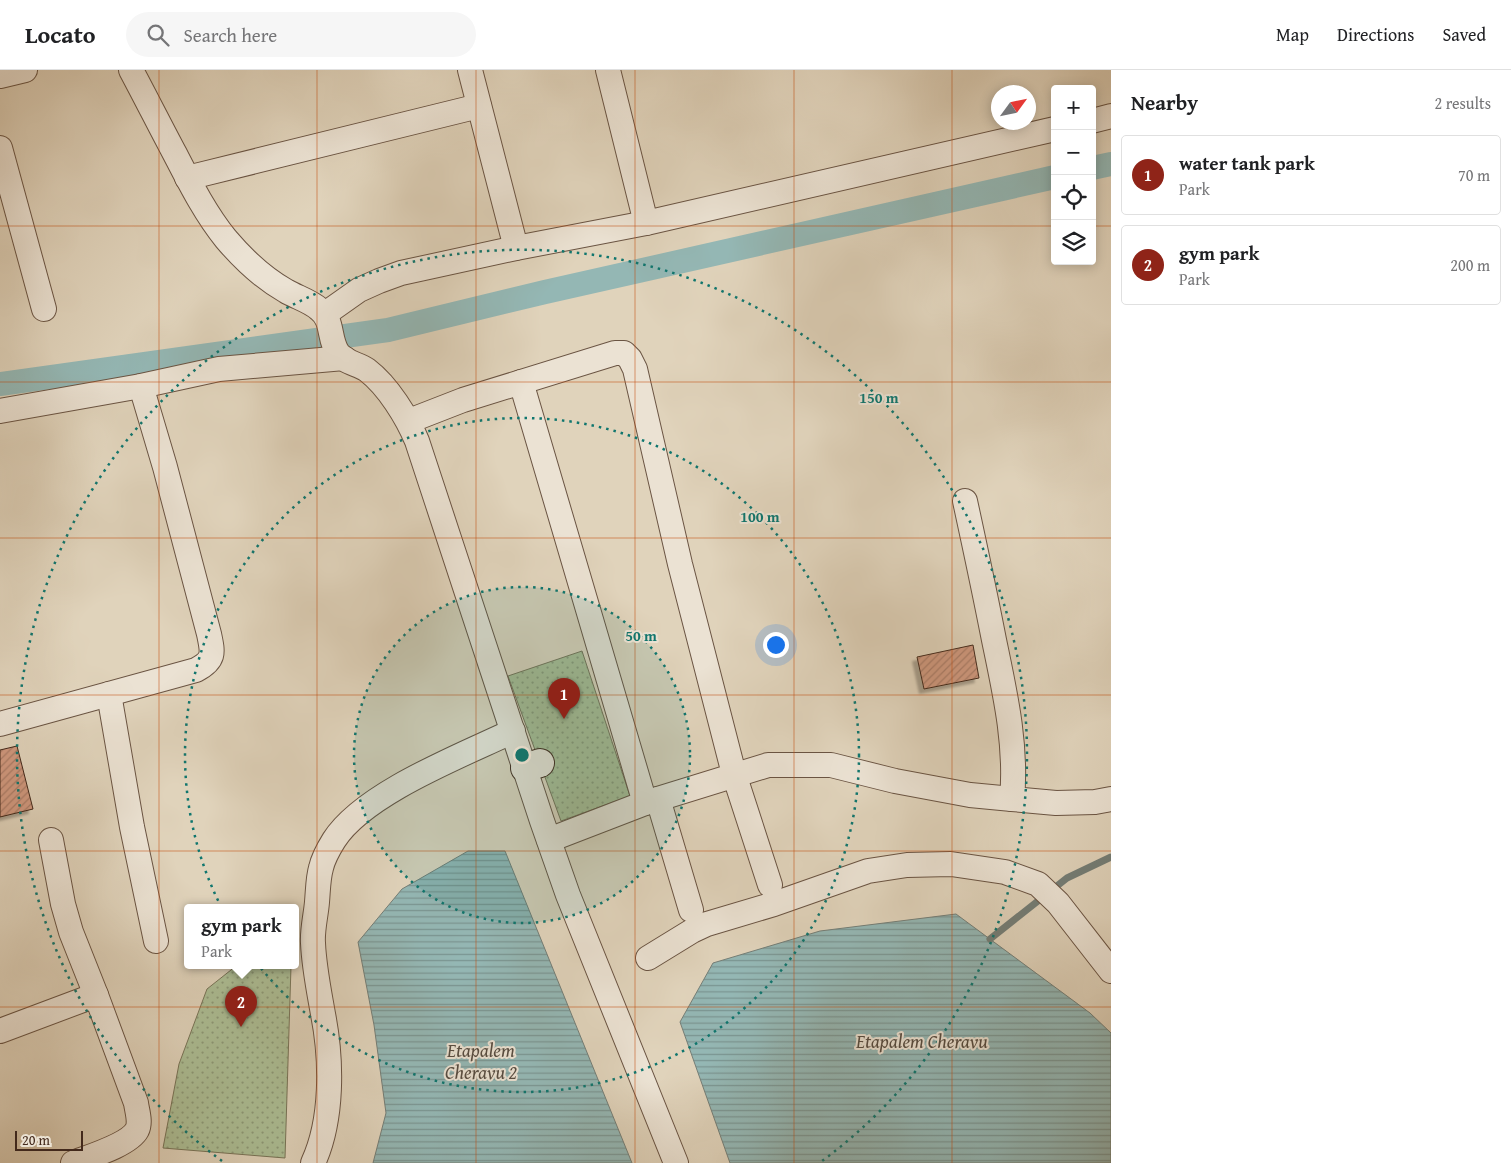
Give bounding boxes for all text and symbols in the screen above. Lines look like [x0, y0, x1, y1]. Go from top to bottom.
search box [126, 12, 476, 57]
text: Locato [25, 17, 96, 52]
icon: search [144, 21, 172, 49]
text: Search here [184, 21, 277, 49]
text: Map [1276, 21, 1309, 48]
text: Directions [1337, 21, 1414, 48]
text: Saved [1442, 21, 1486, 48]
north arrow [991, 85, 1036, 130]
map controls [1051, 85, 1096, 265]
button: + [1051, 85, 1096, 130]
text: Nearby [1131, 87, 1198, 118]
text: 2 results [1434, 91, 1491, 115]
button: − [1051, 130, 1096, 175]
text: water tank park [1179, 149, 1315, 177]
text: 1 [1144, 163, 1152, 187]
text: 70 m [1458, 163, 1490, 187]
button: locate [1051, 175, 1096, 220]
text: Park [1179, 177, 1210, 201]
button: layers [1051, 220, 1096, 265]
text: gym park [1179, 239, 1259, 267]
text: 2 [1144, 253, 1152, 277]
text: 200 m [1450, 253, 1490, 277]
text: Park [1179, 267, 1210, 291]
text: 150 m [859, 387, 899, 408]
text: 100 m [740, 506, 780, 527]
text: 50 m [625, 625, 657, 646]
your location [763, 632, 789, 658]
pin: 1 [548, 678, 580, 719]
centre of rings [513, 746, 531, 764]
popup [184, 904, 299, 969]
text: gym park [201, 911, 282, 939]
text: Park [201, 939, 232, 963]
pin: 2 [225, 986, 257, 1027]
water label: Etapalem Cheravu [855, 1027, 988, 1055]
water label: Etapalem Cheravu 2 [445, 1036, 517, 1086]
scale bar [15, 1128, 82, 1151]
text: 20 m [22, 1130, 50, 1150]

